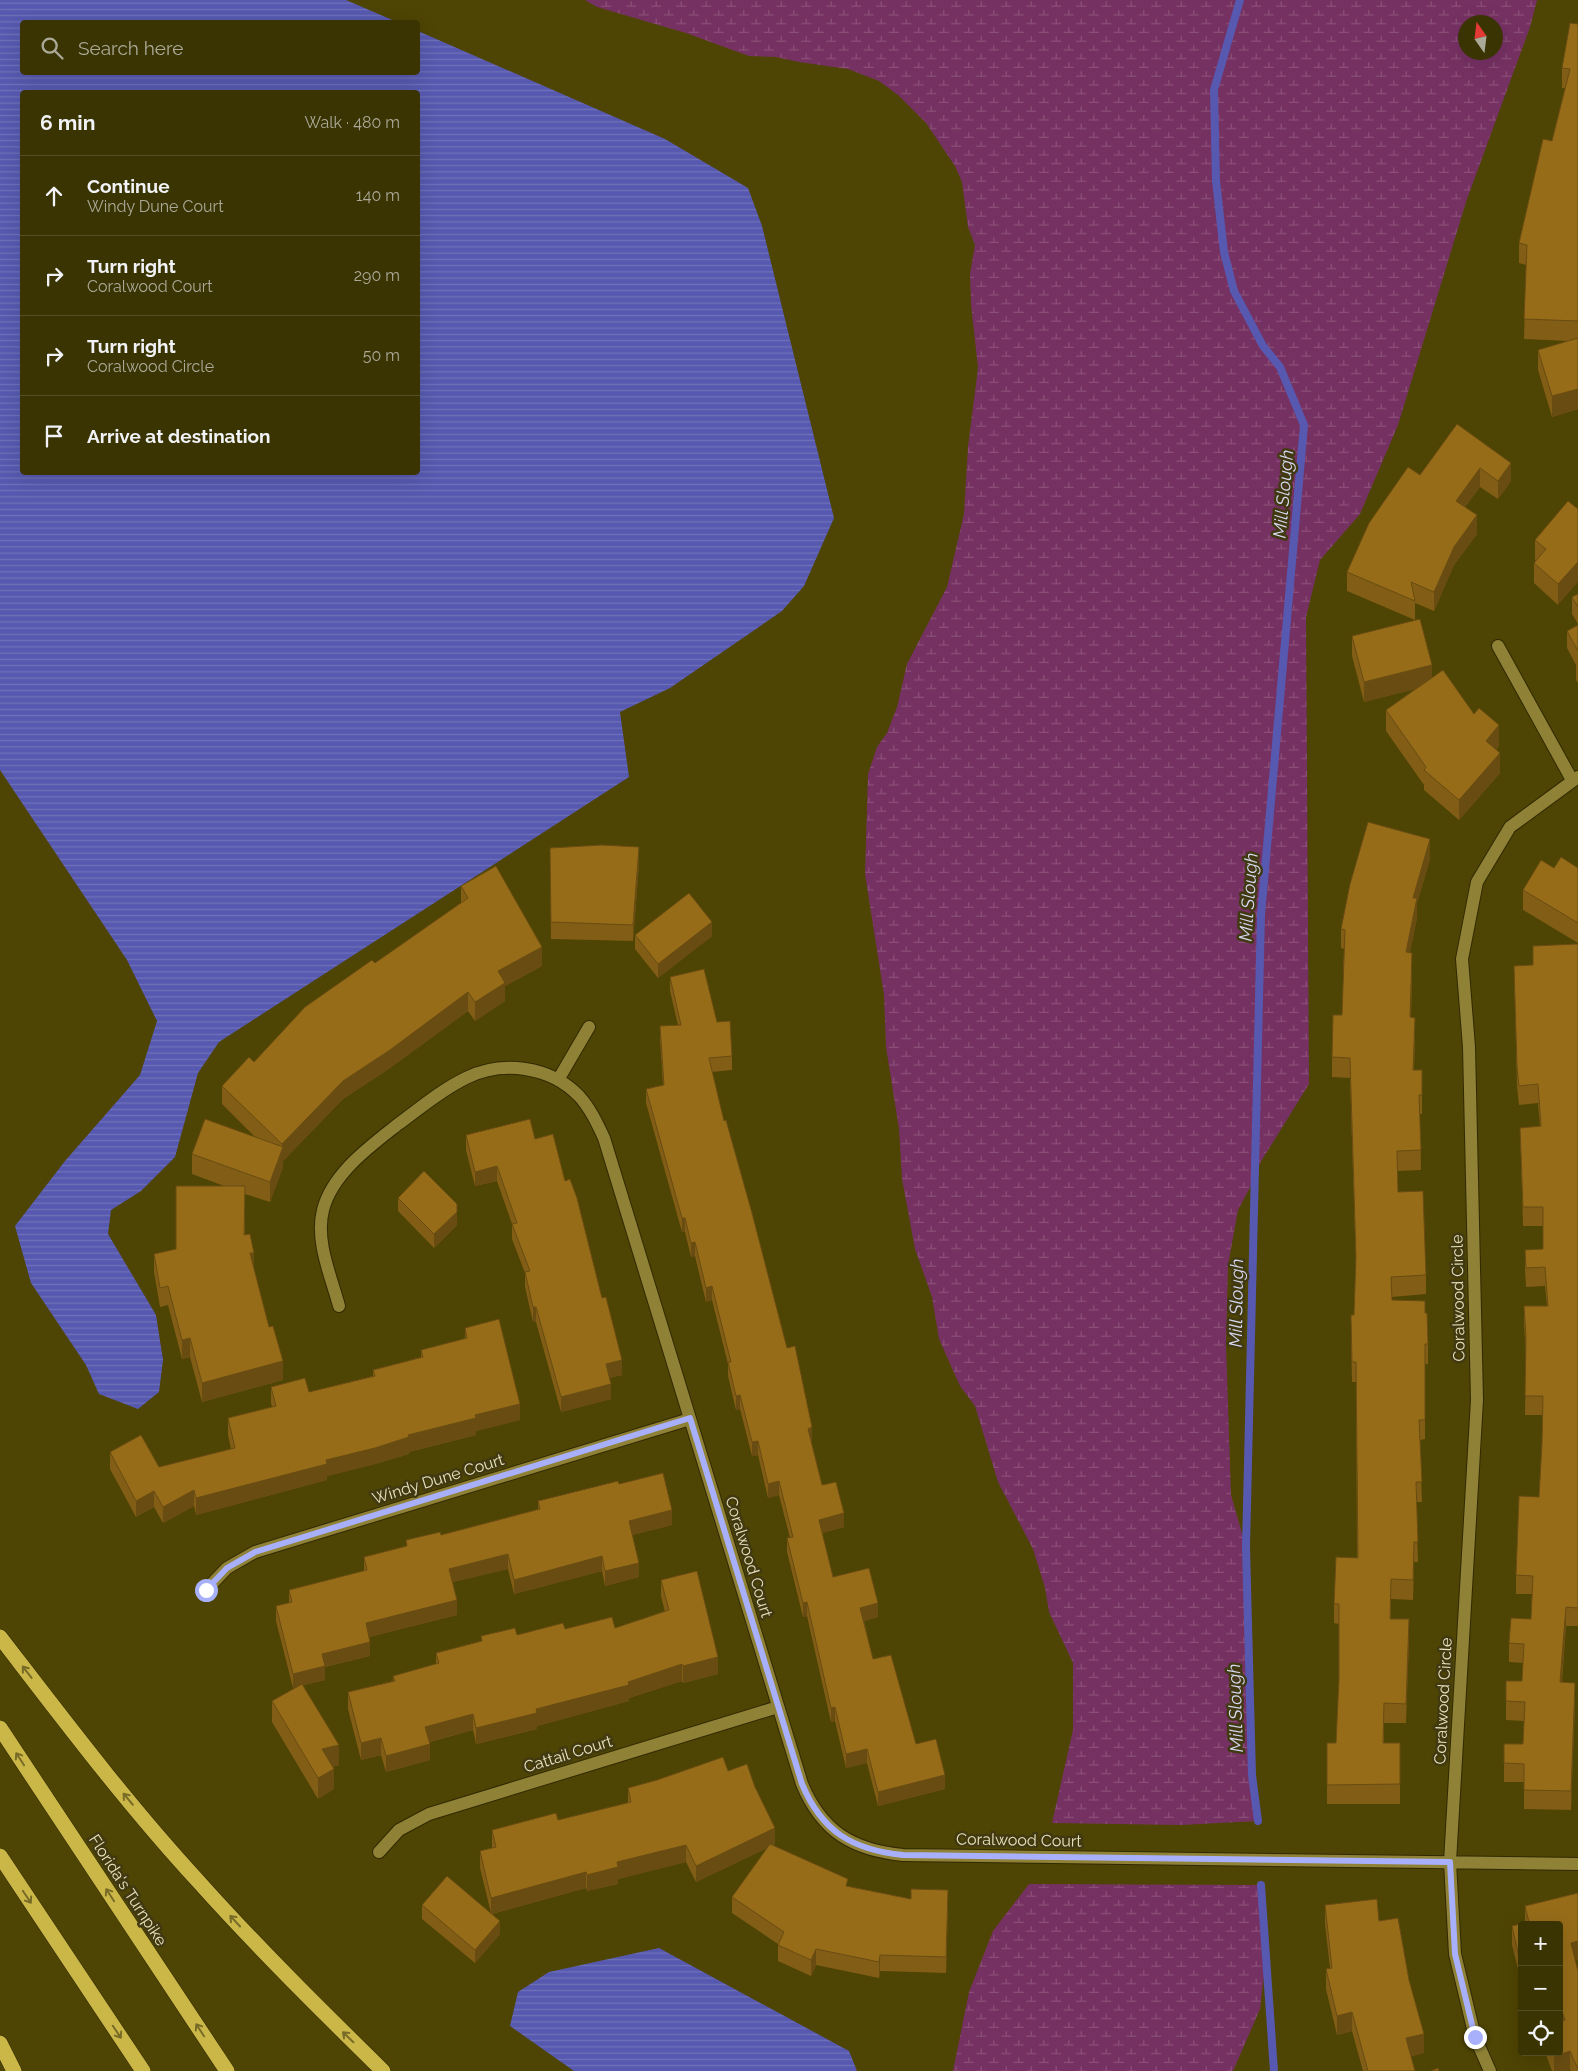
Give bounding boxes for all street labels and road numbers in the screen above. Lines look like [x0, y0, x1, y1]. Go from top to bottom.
street label: Coralwood Circle [1447, 1234, 1469, 1362]
street label: Windy Dune Court [370, 1450, 507, 1508]
street label: Coralwood Court [722, 1494, 777, 1620]
street label: Coralwood Circle [1430, 1637, 1456, 1765]
street label: Cattail Court [521, 1731, 615, 1776]
street label: Coralwood Court [956, 1829, 1083, 1851]
street label: Florida's Turnpike [85, 1831, 171, 1949]

